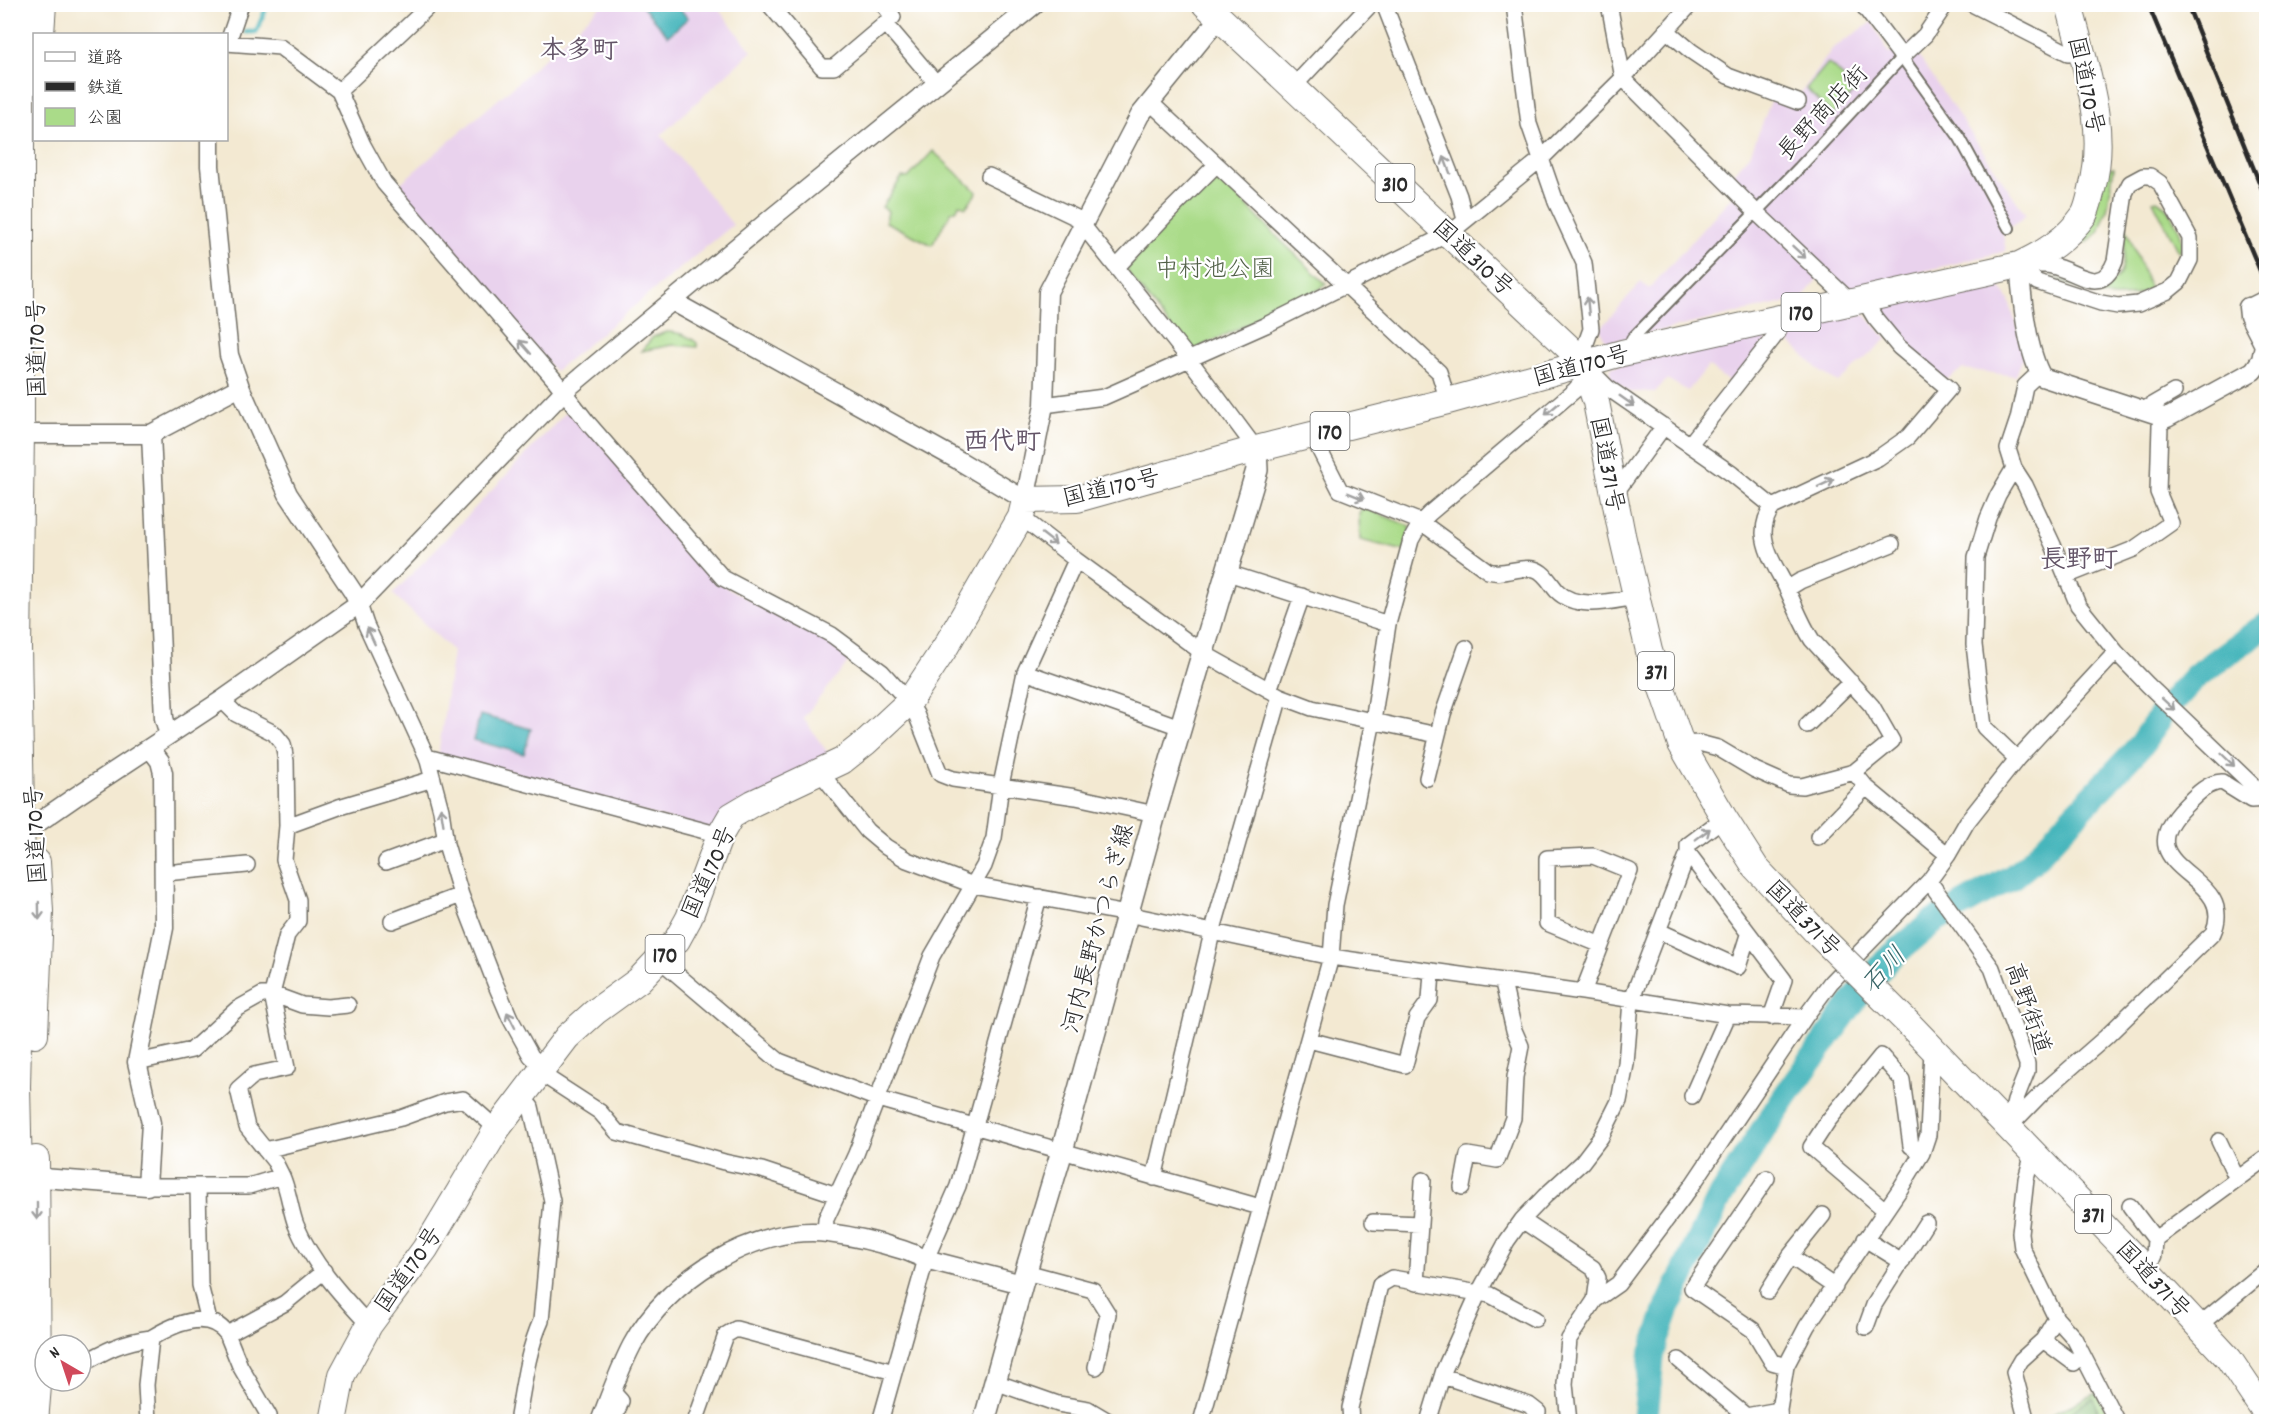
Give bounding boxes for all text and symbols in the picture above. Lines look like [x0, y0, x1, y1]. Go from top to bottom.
legend [33, 33, 228, 141]
street label: 国道170号 [2057, 33, 2111, 138]
district label: 本多町 [540, 34, 618, 71]
text: 道路 [87, 47, 123, 72]
street label: 長野商店街 [1771, 59, 1878, 170]
text: 鉄道 [87, 77, 123, 102]
text: 公園 [87, 107, 123, 132]
one-way arrow [1441, 156, 1452, 174]
road number: 310 [1376, 164, 1414, 202]
street label: 国道310号 [1423, 212, 1520, 306]
one-way arrow [1791, 245, 1806, 259]
park label: 中村池公園 [1155, 254, 1275, 288]
road number: 170 [1782, 293, 1820, 331]
one-way arrow [1583, 297, 1594, 316]
street label: 国道170号 [21, 299, 57, 399]
street label: 国道170号 [1529, 339, 1634, 397]
one-way arrow [518, 340, 532, 355]
one-way arrow [1619, 395, 1635, 407]
one-way arrow [1545, 402, 1560, 416]
road number: 170 [1310, 412, 1350, 450]
street label: 国道371号 [1579, 414, 1631, 515]
district label: 西代町 [963, 425, 1041, 462]
street label: 国道170号 [1059, 462, 1164, 518]
one-way arrow [1817, 476, 1835, 488]
one-way arrow [1347, 491, 1365, 502]
one-way arrow [1040, 532, 1056, 545]
district label: 長野町 [2040, 543, 2118, 580]
one-way arrow [365, 627, 376, 645]
road number: 371 [1638, 652, 1674, 690]
one-way arrow [2161, 697, 2176, 712]
one-way arrow [2220, 753, 2235, 768]
street label: 国道170号 [18, 784, 58, 885]
one-way arrow [436, 807, 447, 827]
street label: 河内長野かつらぎ線 [1056, 820, 1144, 1037]
street label: 国道170号 [675, 821, 747, 926]
one-way arrow [1694, 828, 1710, 841]
street label: 国道371号 [1756, 873, 1848, 967]
one-way arrow [34, 901, 45, 921]
road number: 170 [646, 935, 684, 973]
water label: 石川 [1854, 940, 1917, 1003]
street label: 高野街道 [1994, 958, 2058, 1060]
one-way arrow [505, 1011, 517, 1029]
road number: 371 [2075, 1195, 2111, 1233]
one-way arrow [31, 1201, 43, 1221]
street label: 国道170号 [368, 1220, 453, 1321]
street label: 国道371号 [2106, 1234, 2197, 1328]
north arrow [33, 1333, 93, 1393]
text: N [45, 1342, 66, 1365]

